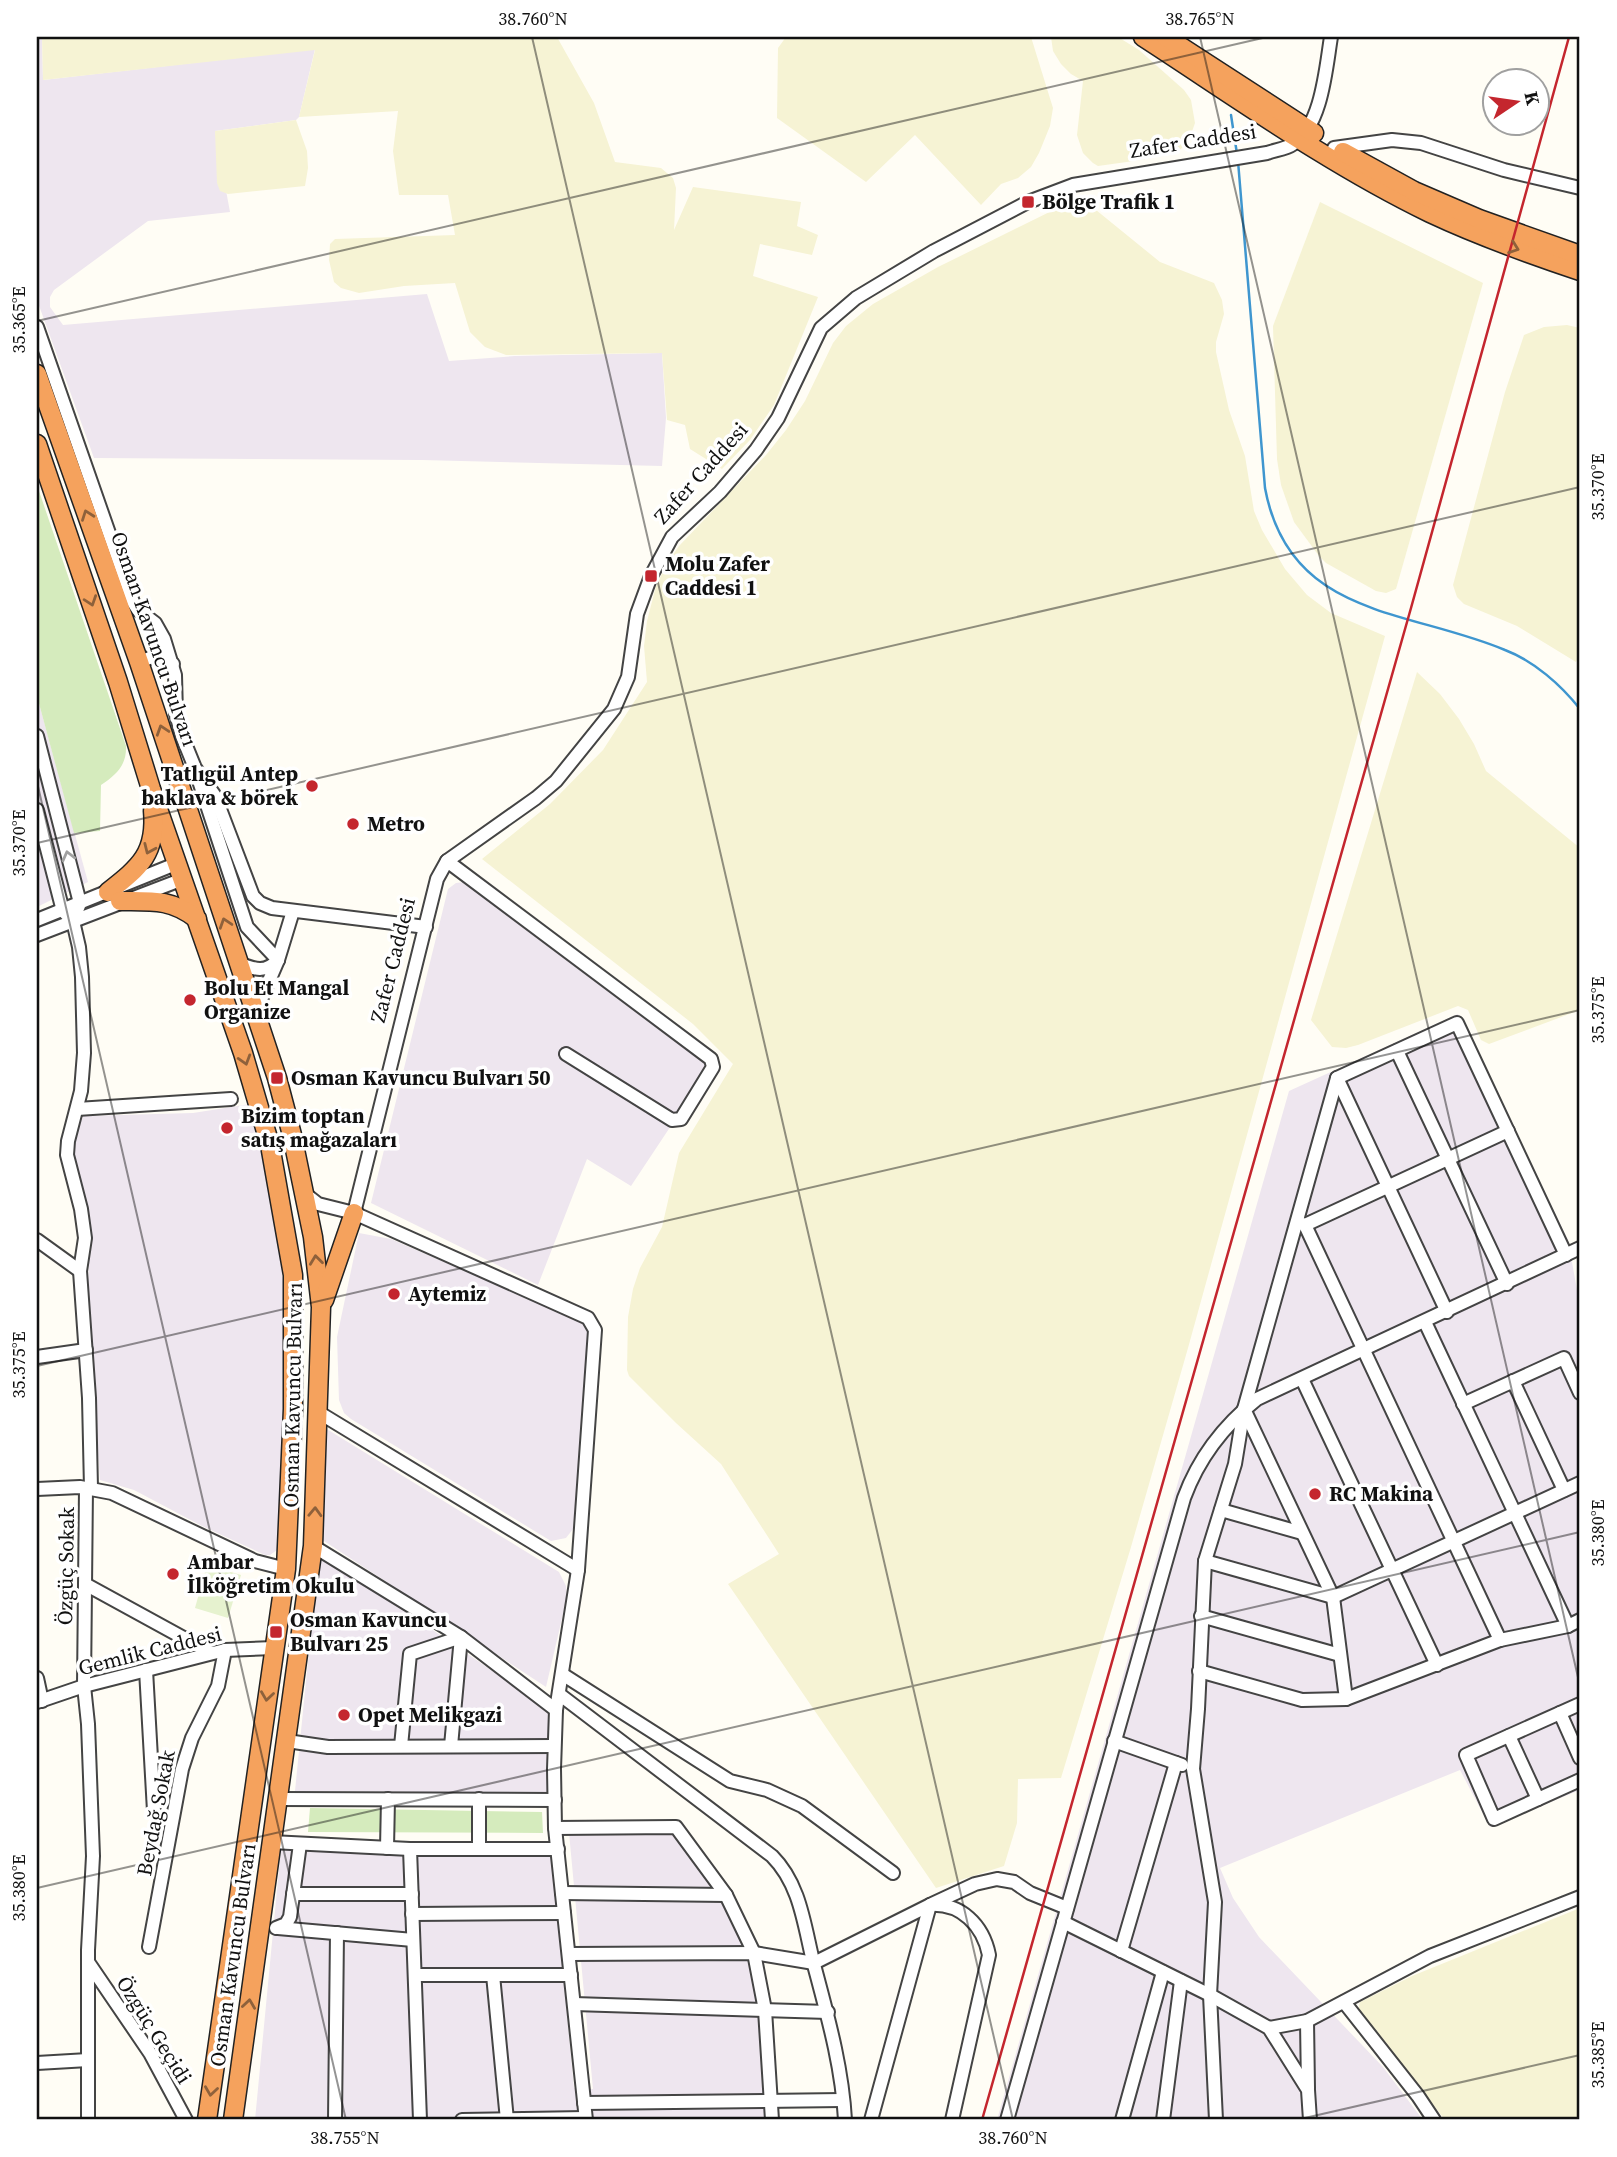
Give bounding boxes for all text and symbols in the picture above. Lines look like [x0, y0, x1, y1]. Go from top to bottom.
text: 38.760°N [498, 6, 568, 31]
text: 38.765°N [1165, 6, 1235, 31]
north arrow [1480, 66, 1550, 136]
text: K [1518, 89, 1547, 108]
street label: Zafer Caddesi [1128, 116, 1258, 165]
place label: Bölge Trafik 1 [1042, 187, 1175, 216]
marker: Bölge Trafik 1 [1020, 194, 1036, 210]
one-way arrow [1507, 240, 1519, 254]
text: 35.365°E [6, 286, 31, 354]
street label: Zafer Caddesi [647, 416, 754, 530]
text: 35.370°E [1585, 453, 1610, 521]
one-way arrow [81, 510, 95, 522]
street label: Osman Kavuncu Bulvarı [104, 528, 205, 750]
place label: Molu Zafer Caddesi 1 [665, 549, 770, 602]
marker: Molu Zafer Caddesi 1 [643, 568, 659, 584]
one-way arrow [83, 595, 97, 607]
one-way arrow [156, 725, 170, 737]
place label: Tatlıgül Antep baklava & börek [141, 759, 298, 812]
marker: Tatlıgül Antep baklava & börek [304, 778, 320, 794]
text: 35.370°E [6, 809, 31, 877]
place label: Metro [367, 809, 425, 838]
marker: Metro [345, 816, 361, 832]
one-way arrow [143, 841, 157, 854]
one-way arrow [61, 850, 76, 862]
street label: Zafer Caddesi [363, 894, 422, 1025]
one-way arrow [219, 917, 233, 929]
place label: Bolu Et Mangal Organize [204, 973, 349, 1026]
text: 35.375°E [1585, 976, 1610, 1044]
marker: Bolu Et Mangal Organize [182, 992, 198, 1008]
one-way arrow [237, 1053, 251, 1065]
place label: Osman Kavuncu Bulvarı 50 [291, 1063, 551, 1092]
marker: Osman Kavuncu Bulvarı 50 [269, 1070, 285, 1086]
place label: Bizim toptan satış mağazaları [241, 1101, 397, 1154]
marker: Bizim toptan satış mağazaları [219, 1120, 235, 1136]
one-way arrow [308, 1254, 323, 1266]
place label: Aytemiz [408, 1279, 486, 1308]
street label: Osman Kavuncu Bulvarı [276, 1282, 309, 1508]
marker: Aytemiz [386, 1286, 402, 1302]
text: 35.375°E [6, 1331, 31, 1399]
place label: RC Makina [1329, 1479, 1434, 1508]
marker: RC Makina [1307, 1486, 1323, 1502]
text: 35.380°E [1585, 1499, 1610, 1567]
street label: Özgüç Sokak [50, 1506, 81, 1625]
one-way arrow [307, 1506, 322, 1517]
place label: Ambar İlköğretim Okulu [187, 1547, 355, 1600]
marker: Ambar İlköğretim Okulu [165, 1566, 181, 1582]
place label: Osman Kavuncu Bulvarı 25 [290, 1605, 447, 1658]
street label: Gemlik Caddesi [75, 1619, 225, 1682]
marker: Osman Kavuncu Bulvarı 25 [268, 1624, 284, 1640]
one-way arrow [260, 1690, 275, 1702]
place label: Opet Melikgazi [358, 1700, 502, 1729]
marker: Opet Melikgazi [336, 1707, 352, 1723]
street label: Beydağ Sokak [129, 1747, 182, 1878]
street label: Osman Kavuncu Bulvarı [202, 1841, 263, 2068]
text: 35.380°E [6, 1854, 31, 1922]
street label: Özgüç Geçidi [110, 1970, 199, 2089]
one-way arrow [241, 1998, 256, 2010]
text: 35.385°E [1585, 2021, 1610, 2089]
one-way arrow [204, 2086, 219, 2097]
text: 38.755°N [310, 2125, 380, 2150]
text: 38.760°N [978, 2125, 1048, 2150]

